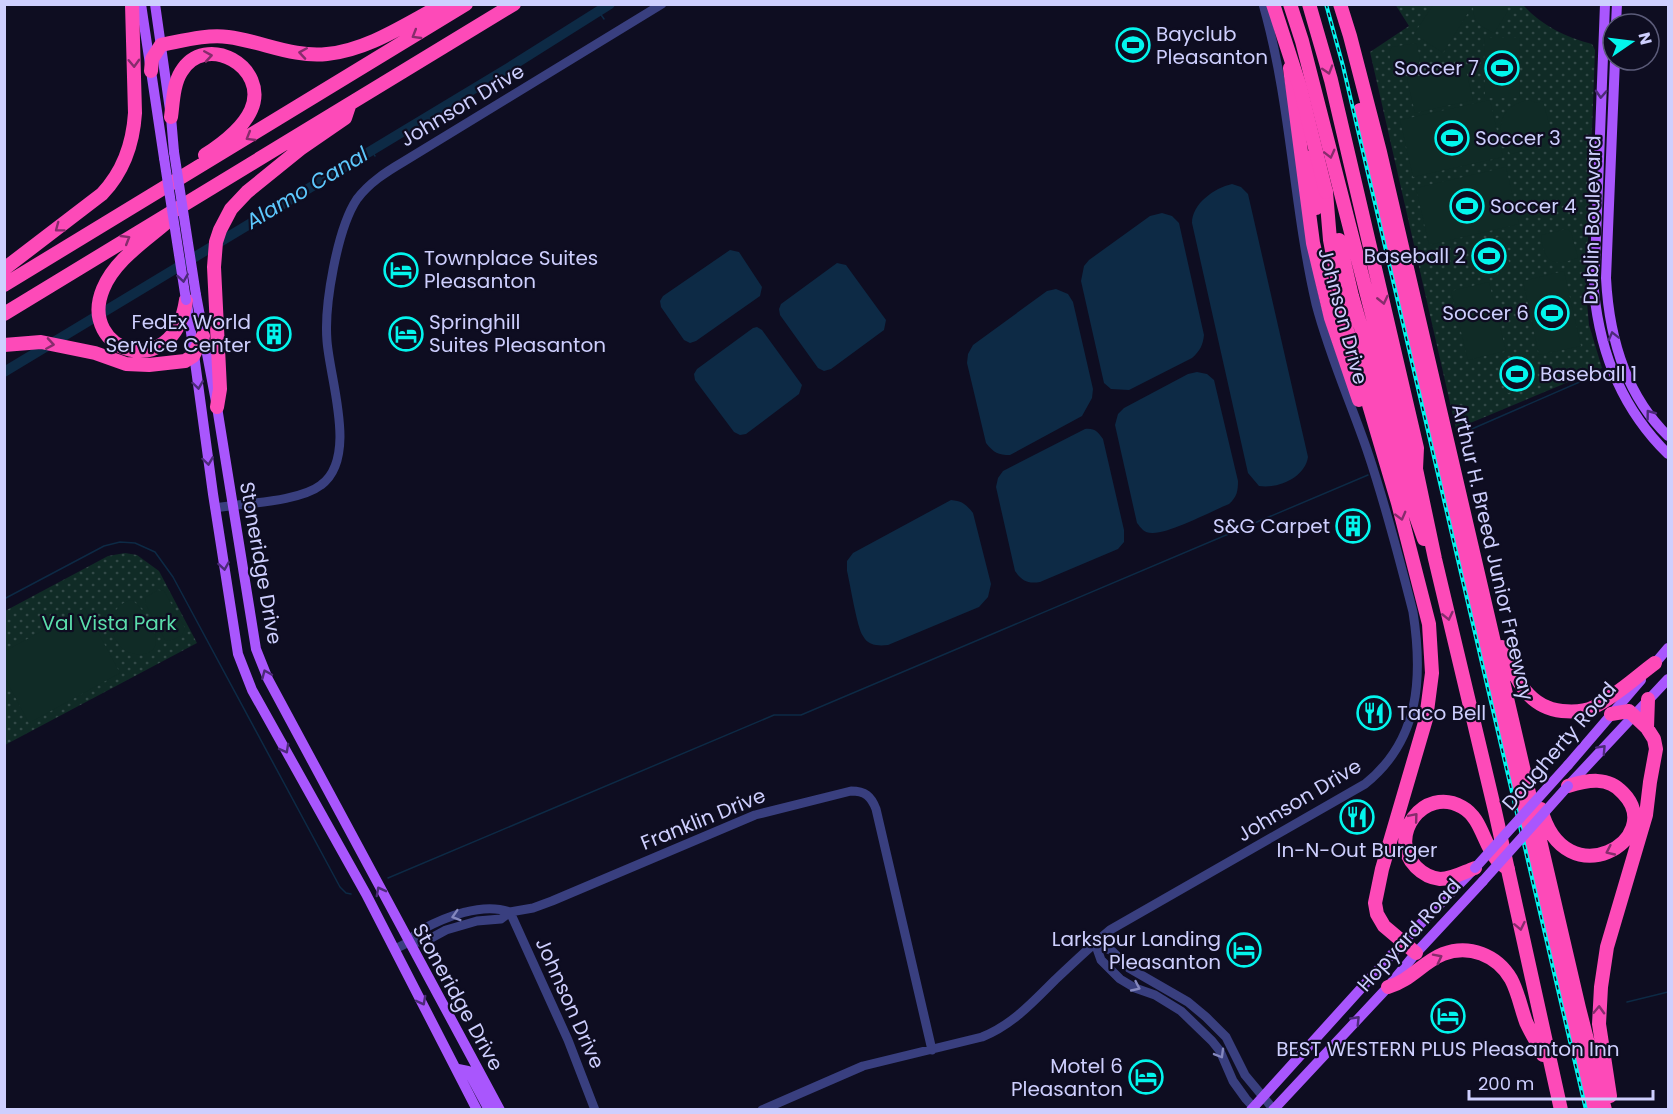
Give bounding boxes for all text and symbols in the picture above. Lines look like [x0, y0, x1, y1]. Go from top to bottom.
north arrow [1601, 12, 1661, 72]
place label: Bayclub Pleasanton [1156, 20, 1268, 71]
sports icon: Bayclub Pleasanton [1115, 27, 1151, 63]
one-way arrow [412, 28, 422, 40]
text: N [1632, 30, 1658, 47]
one-way arrow [298, 47, 308, 60]
one-way arrow [203, 50, 213, 62]
sports icon: Soccer 7 [1484, 50, 1520, 86]
place label: Soccer 7 [1394, 54, 1479, 82]
street label: Johnson Drive [395, 57, 529, 153]
one-way arrow [128, 58, 140, 67]
one-way arrow [1321, 64, 1333, 75]
one-way arrow [1595, 89, 1608, 98]
sports icon: Soccer 3 [1434, 120, 1470, 156]
place label: Soccer 3 [1475, 124, 1561, 152]
one-way arrow [246, 129, 256, 141]
street label: Dublin Boulevard [1577, 135, 1607, 305]
water label: Alamo Canal [239, 139, 374, 236]
one-way arrow [1322, 149, 1335, 159]
sports icon: Soccer 4 [1449, 188, 1485, 224]
place label: Soccer 4 [1490, 192, 1577, 220]
one-way arrow [54, 221, 65, 232]
one-way arrow [120, 235, 130, 247]
sports icon: Baseball 2 [1471, 238, 1507, 274]
place label: Baseball 2 [1364, 242, 1466, 270]
place label: Townplace Suites Pleasanton [424, 244, 598, 295]
street label: Johnson Drive [1311, 245, 1375, 387]
hotel icon: Townplace Suites Pleasanton [383, 252, 419, 288]
one-way arrow [176, 274, 188, 283]
one-way arrow [1375, 295, 1388, 305]
sports icon: Soccer 6 [1534, 295, 1570, 331]
place label: Soccer 6 [1442, 299, 1529, 327]
place label: FedEx World Service Center [106, 308, 251, 359]
place label: Springhill Suites Pleasanton [429, 308, 606, 359]
building icon: FedEx World Service Center [256, 316, 292, 352]
hotel icon: Springhill Suites Pleasanton [388, 316, 424, 352]
one-way arrow [1608, 332, 1620, 342]
one-way arrow [45, 337, 55, 349]
sports icon: Baseball 1 [1499, 356, 1535, 392]
place label: Baseball 1 [1540, 360, 1637, 388]
one-way arrow [191, 380, 203, 390]
street label: Arthur H. Breed Junior Freeway [1445, 401, 1541, 703]
one-way arrow [1647, 410, 1658, 421]
one-way arrow [202, 457, 214, 466]
street label: Stoneridge Drive [233, 480, 289, 646]
building icon: S&G Carpet [1335, 508, 1371, 544]
one-way arrow [1394, 510, 1406, 521]
place label: S&G Carpet [1213, 512, 1330, 540]
one-way arrow [218, 561, 230, 570]
park label: Val Vista Park [41, 609, 177, 637]
one-way arrow [1441, 611, 1454, 621]
one-way arrow [261, 670, 273, 681]
street label: Dougherty Road [1495, 676, 1623, 816]
restaurant icon: Taco Bell [1356, 695, 1392, 731]
place label: Taco Bell [1397, 699, 1486, 727]
one-way arrow [278, 742, 289, 753]
one-way arrow [1595, 745, 1606, 756]
street label: Johnson Drive [1232, 752, 1366, 848]
street label: Franklin Drive [636, 781, 770, 857]
restaurant icon: In-N-Out Burger [1339, 799, 1375, 835]
one-way arrow [1407, 813, 1418, 824]
place label: In-N-Out Burger [1277, 836, 1437, 864]
one-way arrow [1606, 843, 1617, 855]
street label: Hopyard Road [1351, 872, 1467, 998]
one-way arrow [376, 886, 388, 897]
one-way arrow [451, 909, 462, 921]
street label: Stoneridge Drive [406, 918, 510, 1076]
one-way arrow [1513, 921, 1526, 931]
place label: Larkspur Landing Pleasanton [1052, 925, 1221, 976]
hotel icon: Larkspur Landing Pleasanton [1226, 932, 1262, 968]
street label: Johnson Drive [529, 933, 611, 1073]
one-way arrow [1432, 953, 1443, 965]
one-way arrow [1129, 980, 1140, 992]
one-way arrow [415, 995, 426, 1005]
hotel icon: BEST WESTERN PLUS Pleasanton Inn [1430, 998, 1466, 1034]
one-way arrow [1593, 1006, 1606, 1015]
one-way arrow [1349, 1016, 1360, 1027]
place label: BEST WESTERN PLUS Pleasanton Inn [1276, 1035, 1620, 1063]
one-way arrow [1213, 1048, 1225, 1058]
place label: Motel 6 Pleasanton [1011, 1052, 1123, 1103]
hotel icon: Motel 6 Pleasanton [1128, 1059, 1164, 1095]
scale bar [1469, 1063, 1654, 1101]
text: 200 m [1478, 1071, 1534, 1096]

